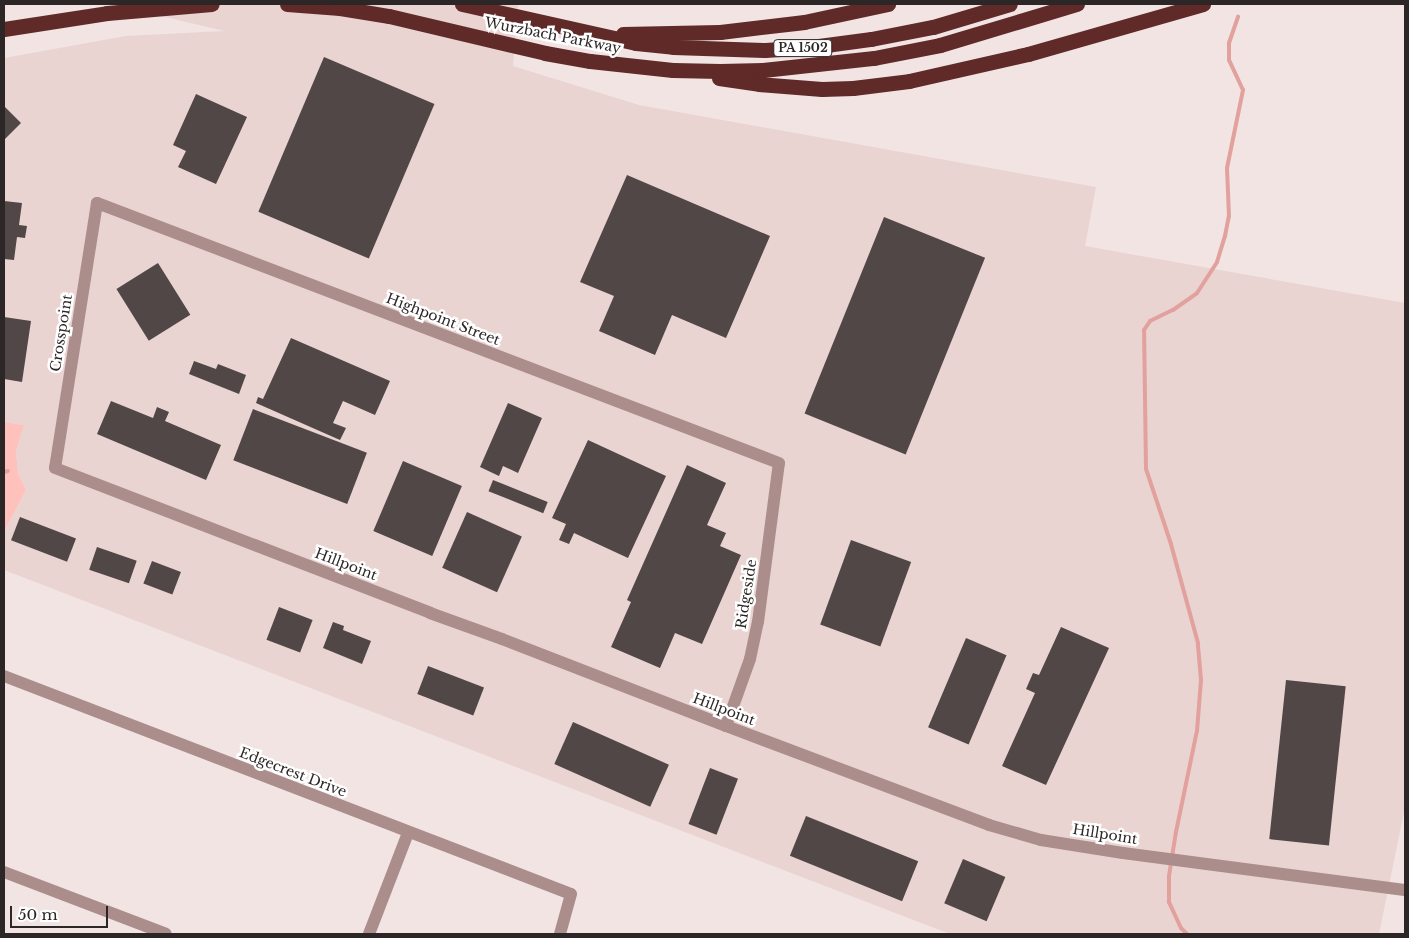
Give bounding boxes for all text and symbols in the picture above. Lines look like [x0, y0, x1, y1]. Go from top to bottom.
street label: Wurzbach Parkway [483, 14, 623, 56]
road number: PA 1502 [773, 38, 833, 58]
street label: Highpoint Street [384, 290, 502, 348]
street label: Crosspoint [47, 293, 75, 373]
street label: Hillpoint [313, 544, 379, 584]
street label: Ridgeside [732, 558, 760, 630]
street label: Hillpoint [691, 689, 757, 729]
street label: Edgecrest Drive [237, 744, 349, 800]
street label: Hillpoint [1071, 821, 1139, 847]
scale bar [12, 896, 110, 928]
text: 50 m [18, 905, 58, 924]

